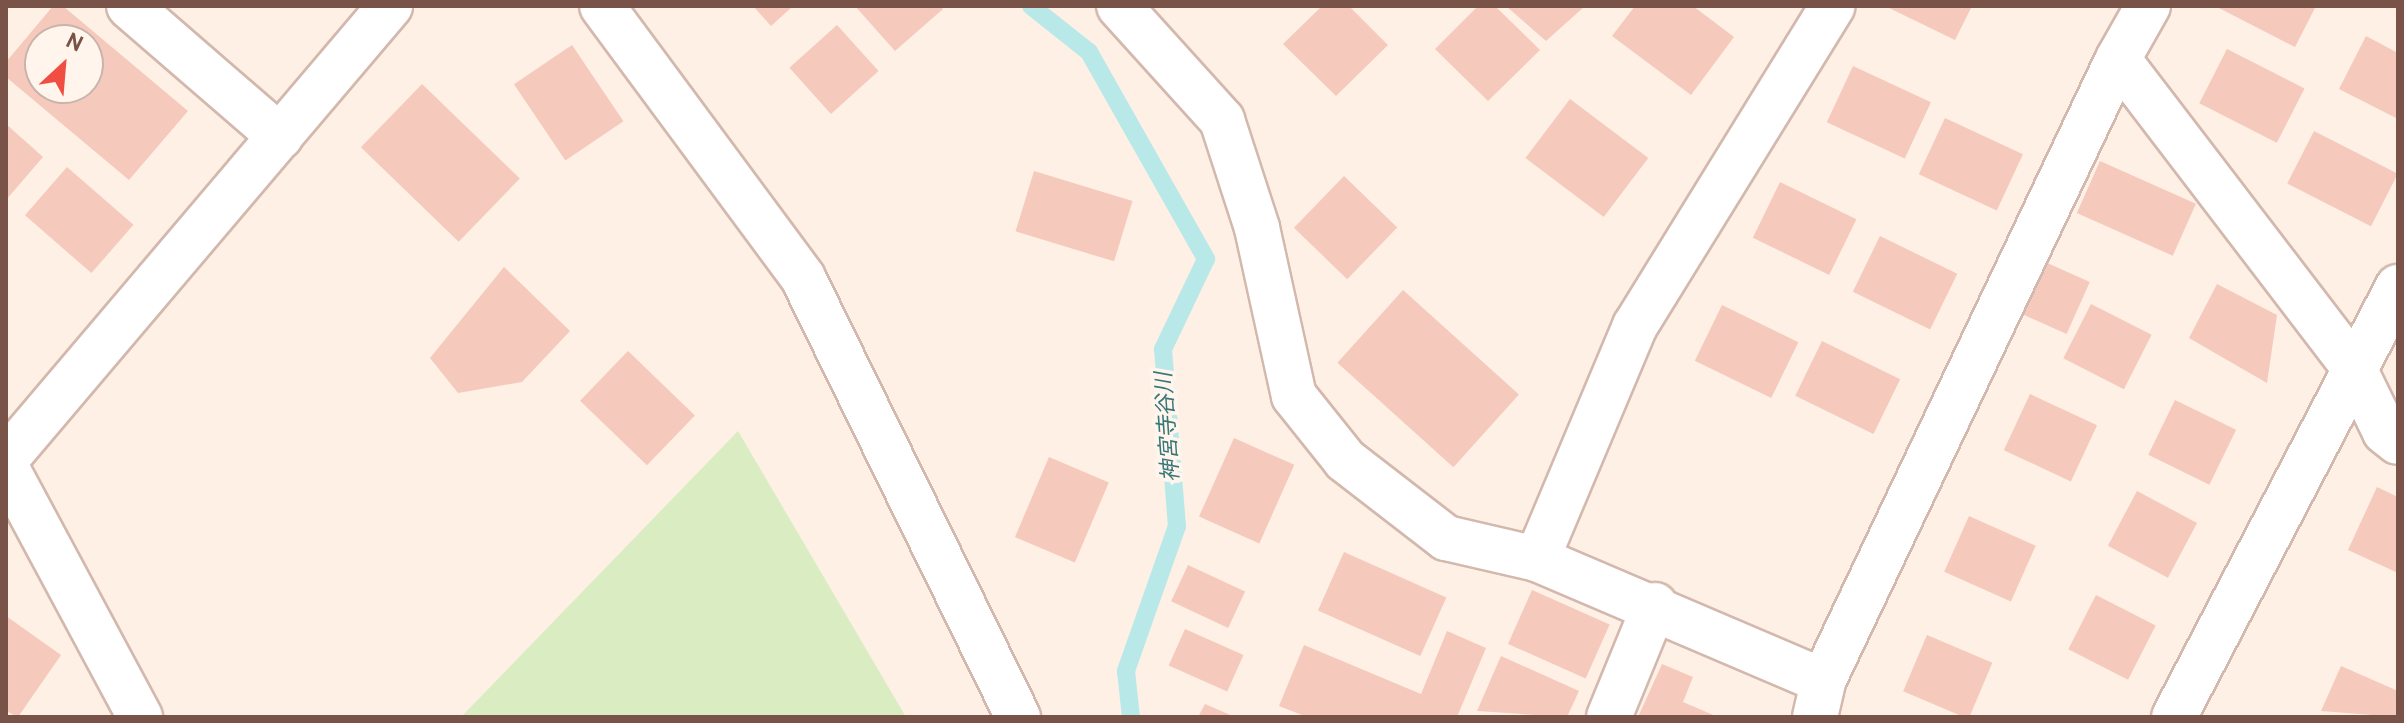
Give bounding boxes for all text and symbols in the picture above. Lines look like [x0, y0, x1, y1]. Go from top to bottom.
north arrow [24, 24, 104, 104]
text: N [61, 28, 87, 59]
water label: 神宮寺谷川 [1152, 371, 1186, 483]

